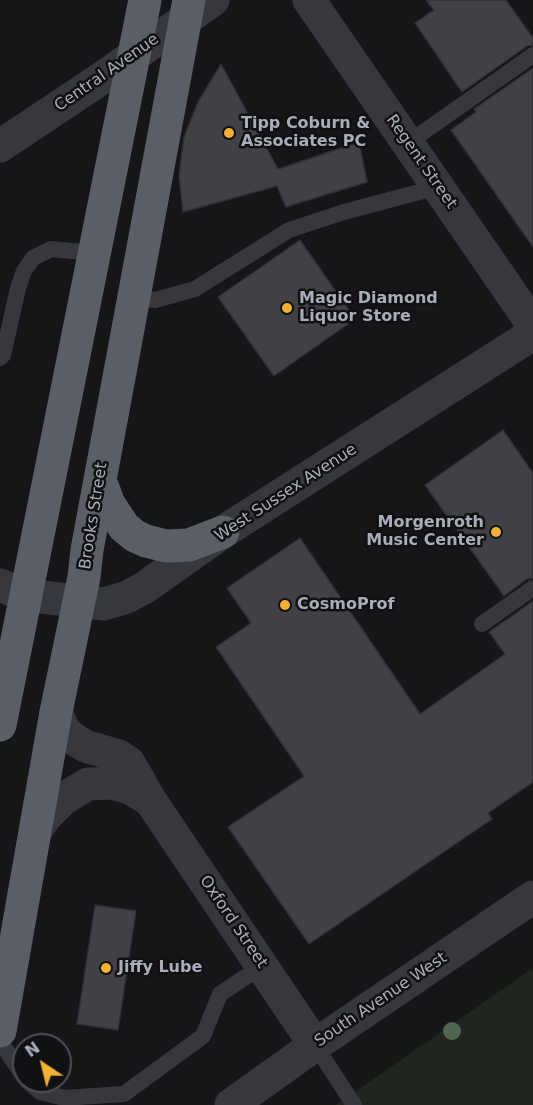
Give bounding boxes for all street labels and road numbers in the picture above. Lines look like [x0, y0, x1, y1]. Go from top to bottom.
street label: Central Avenue [51, 30, 163, 116]
street label: Regent Street [381, 111, 461, 213]
street label: West Sussex Avenue [212, 440, 360, 546]
street label: Brooks Street [76, 461, 112, 571]
street label: Oxford Street [195, 872, 271, 972]
street label: South Avenue West [311, 949, 451, 1051]

